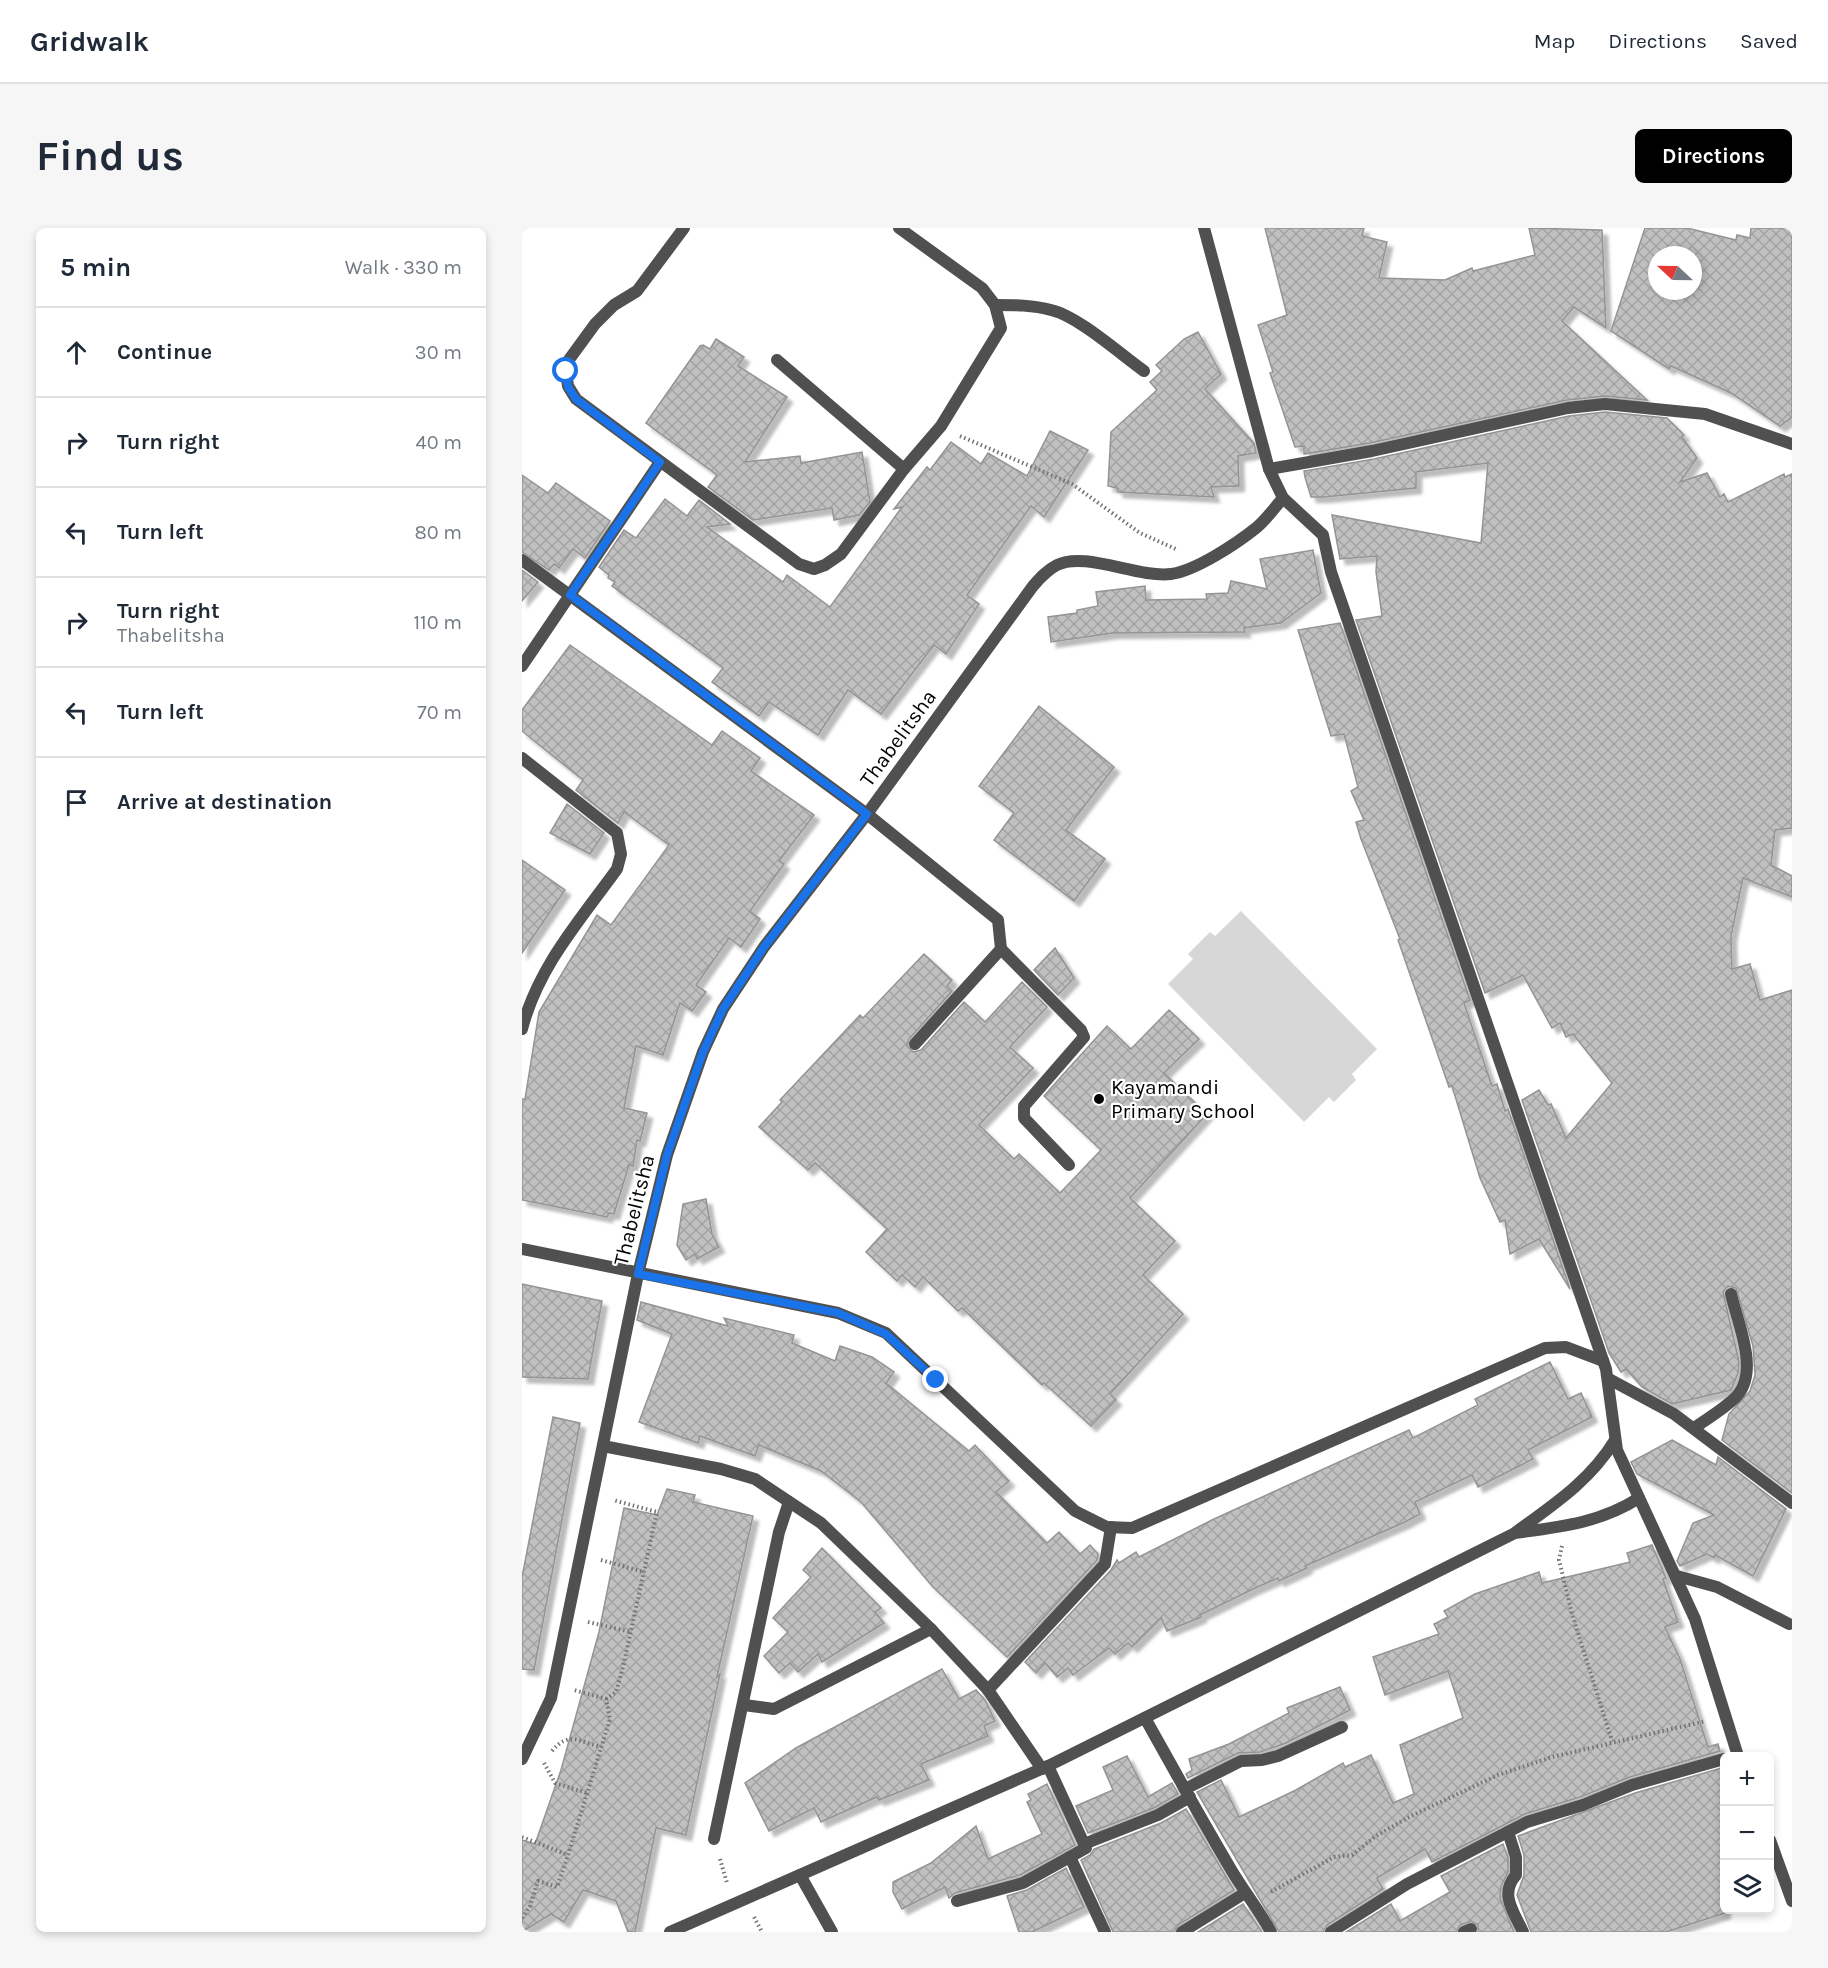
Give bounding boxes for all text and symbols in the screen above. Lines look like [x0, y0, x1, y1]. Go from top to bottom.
text: Gridwalk [30, 25, 149, 58]
text: Map [1534, 29, 1575, 53]
text: Directions [1608, 29, 1707, 53]
text: Saved [1740, 29, 1798, 53]
button: Directions [1635, 129, 1792, 183]
text: Find us [36, 131, 184, 181]
north arrow [1648, 246, 1702, 300]
text: 5 min [60, 252, 131, 283]
text: Walk · 330 m [345, 256, 462, 279]
icon: ahead [60, 336, 93, 369]
text: Continue [117, 339, 212, 365]
text: 30 m [415, 341, 462, 364]
route start [552, 357, 578, 383]
icon: right [60, 426, 93, 459]
text: Turn right [117, 429, 220, 455]
text: 40 m [416, 431, 462, 454]
icon: left [60, 516, 93, 549]
text: Turn left [117, 519, 204, 545]
text: 80 m [414, 521, 462, 544]
text: Turn right [117, 598, 220, 624]
icon: right [60, 606, 93, 639]
text: 110 m [413, 611, 462, 634]
text: Thabelitsha [117, 624, 225, 647]
street label: Thabelitsha [855, 685, 941, 791]
icon: left [60, 696, 93, 729]
text: Turn left [117, 699, 204, 725]
text: 70 m [417, 701, 462, 724]
icon: arrive [60, 786, 93, 819]
text: Arrive at destination [117, 789, 332, 815]
place label: Kayamandi Primary School [1111, 1075, 1255, 1123]
marker: Kayamandi Primary School [1092, 1092, 1106, 1106]
street label: Thabelitsha [609, 1152, 659, 1268]
route end [922, 1366, 948, 1392]
map controls [1720, 1752, 1774, 1914]
button: + [1720, 1752, 1774, 1806]
button: − [1720, 1806, 1774, 1860]
button: layers [1720, 1860, 1774, 1914]

